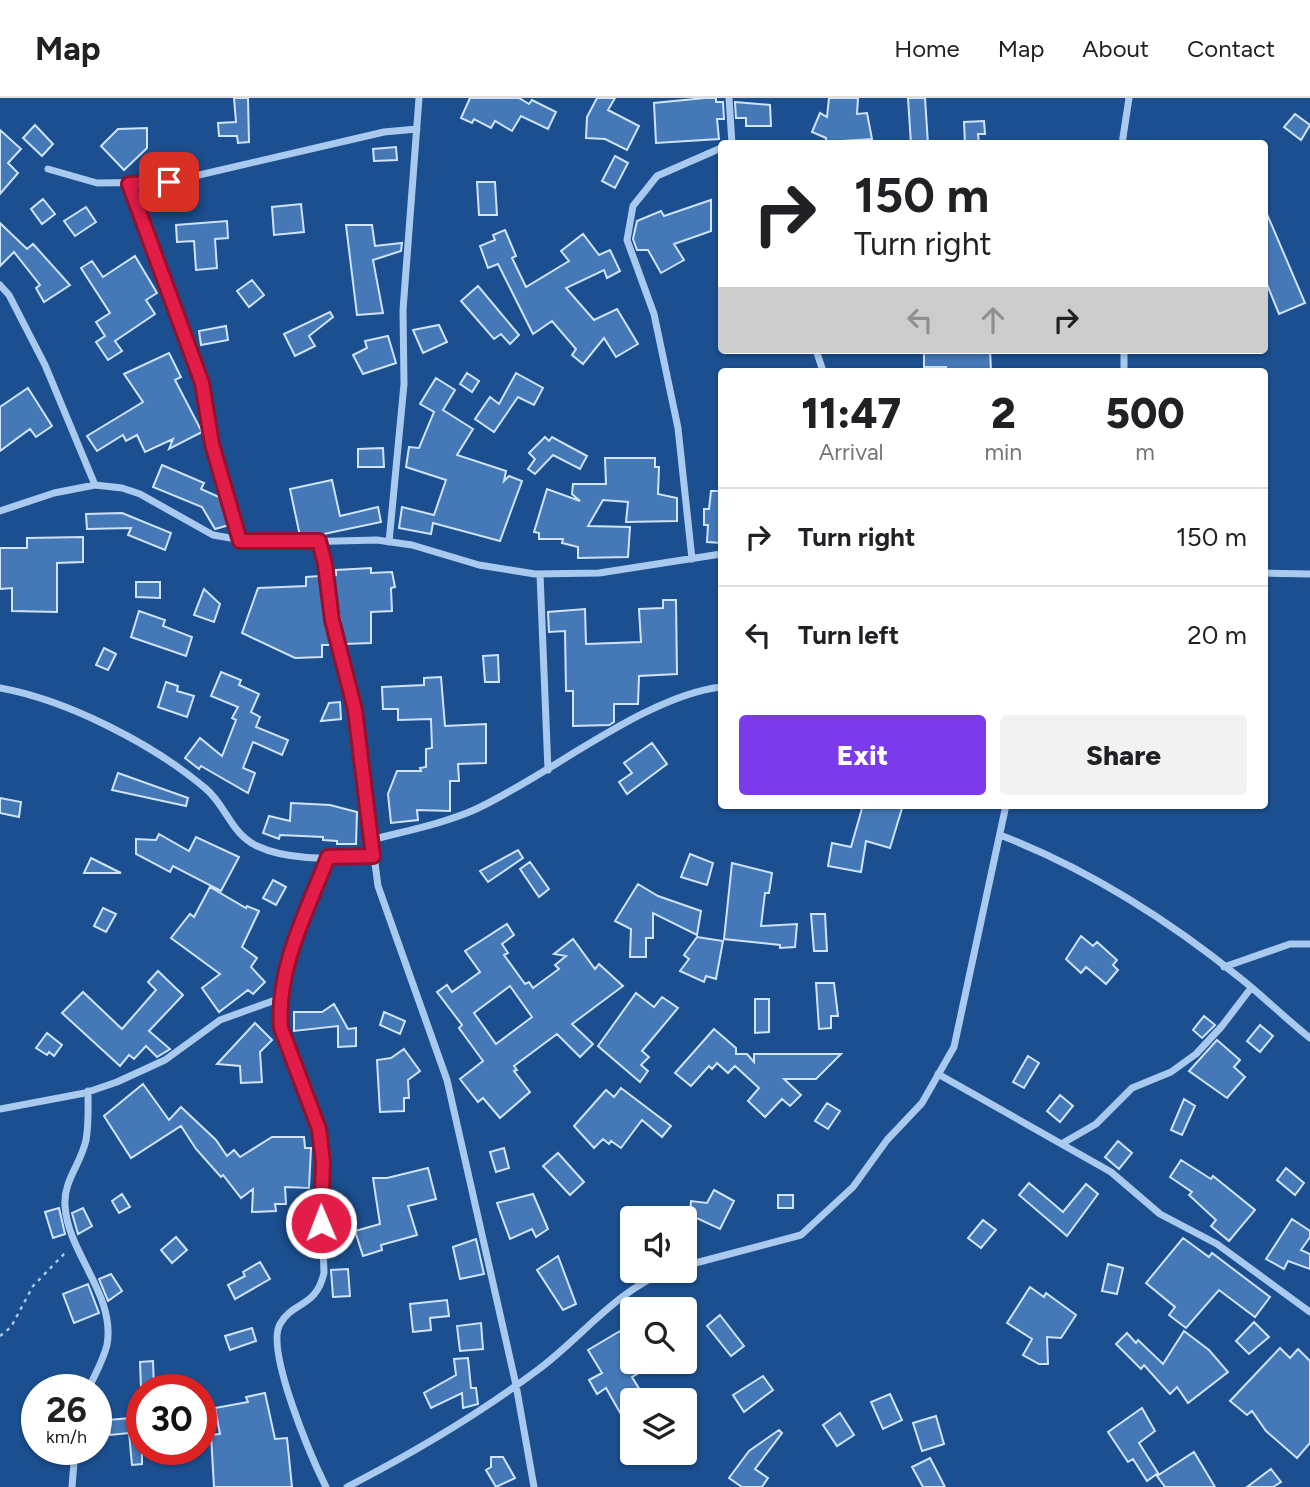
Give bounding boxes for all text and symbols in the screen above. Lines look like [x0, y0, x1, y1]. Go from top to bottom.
text: Map [35, 29, 101, 68]
text: Home [894, 34, 960, 63]
text: Map [998, 34, 1044, 63]
text: About [1082, 34, 1149, 63]
text: Contact [1187, 34, 1275, 63]
pin [139, 152, 199, 212]
icon: arrive [150, 163, 188, 201]
text: 150 m [854, 165, 989, 224]
icon: right [739, 168, 830, 259]
text: Turn right [854, 225, 992, 263]
icon: left [901, 301, 939, 339]
icon: ahead [974, 301, 1012, 339]
icon: right [1047, 301, 1085, 339]
text: 11:47 [801, 388, 901, 439]
text: 2 [991, 388, 1016, 439]
text: 500 [1105, 388, 1185, 439]
text: Arrival [819, 438, 884, 466]
text: min [984, 438, 1022, 466]
text: m [1135, 438, 1155, 466]
icon: right [739, 518, 777, 556]
text: Turn right [798, 521, 915, 553]
text: 150 m [1176, 521, 1247, 553]
icon: left [739, 616, 777, 654]
text: Turn left [798, 619, 899, 651]
text: 20 m [1187, 619, 1247, 651]
button: Exit [739, 715, 986, 795]
button: Share [1000, 715, 1247, 795]
position arrow [284, 1186, 358, 1260]
map controls [620, 1206, 697, 1465]
button: sound [620, 1206, 697, 1283]
button: search [620, 1297, 697, 1374]
speed limit sign: 30 [126, 1374, 217, 1465]
button: layers [620, 1388, 697, 1465]
text: 26 [46, 1389, 87, 1431]
text: km/h [46, 1426, 87, 1448]

